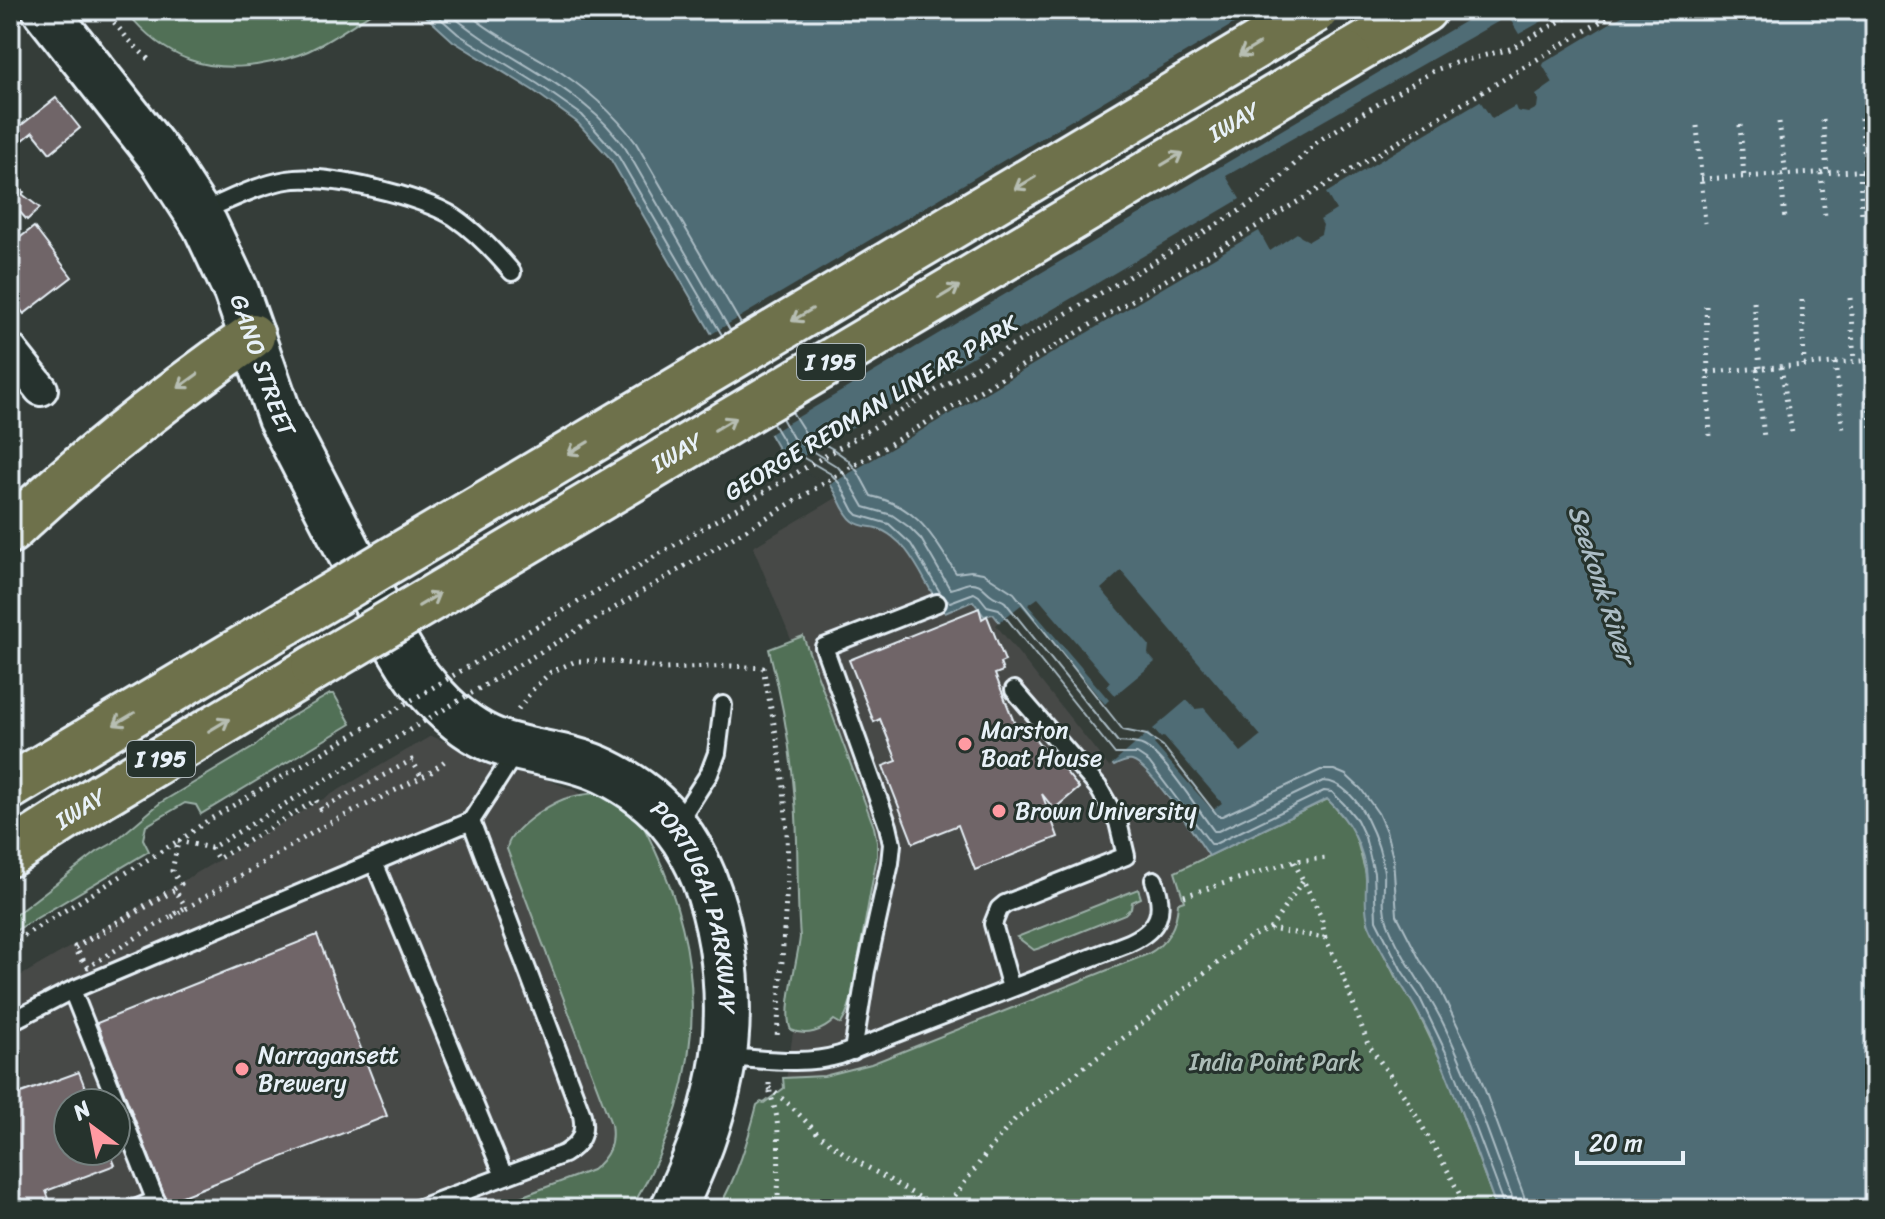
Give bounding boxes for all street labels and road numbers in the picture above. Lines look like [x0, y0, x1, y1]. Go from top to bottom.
street label: IWAY [1199, 90, 1269, 155]
street label: GANO STREET [218, 288, 309, 446]
street label: GEORGE REDMAN LINEAR PARK [716, 303, 1027, 513]
road number: I 195 [797, 344, 865, 380]
street label: IWAY [642, 420, 712, 485]
road number: I 195 [127, 741, 195, 777]
street label: IWAY [45, 776, 116, 842]
street label: PORTUGAL PARKWAY [640, 790, 748, 1015]

